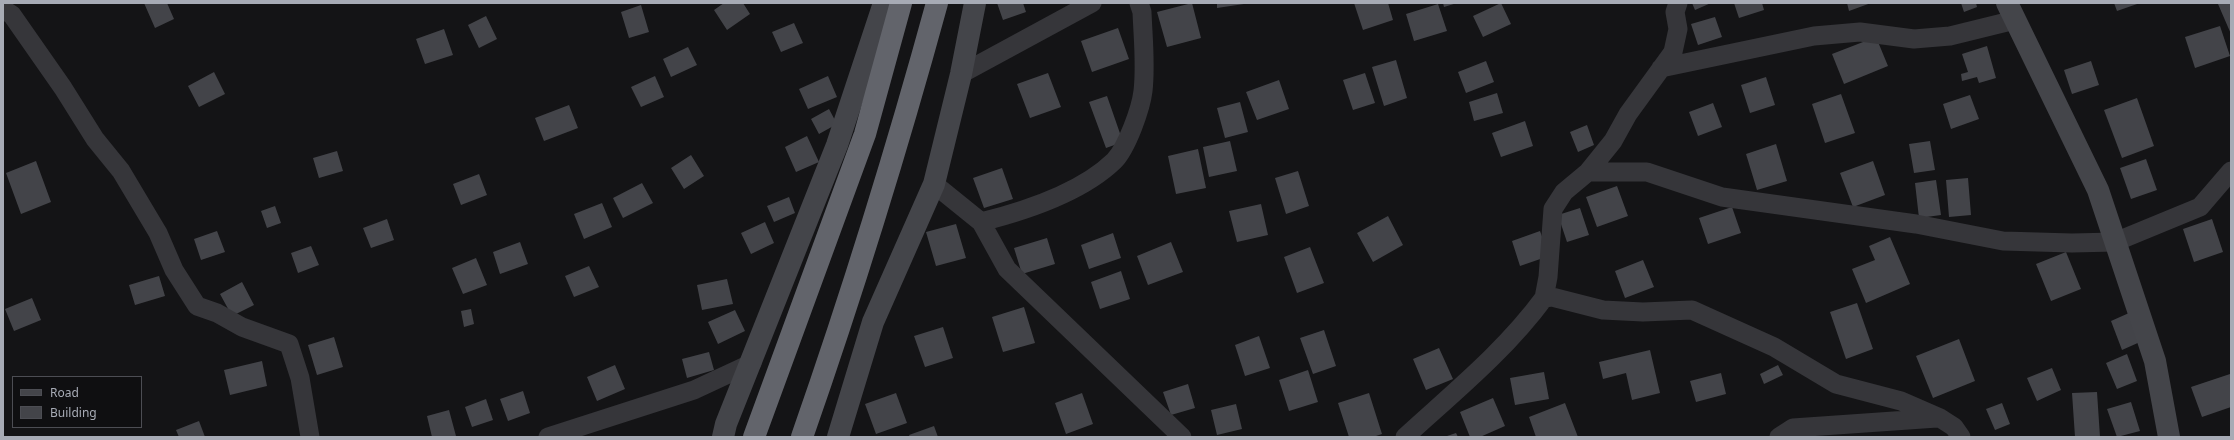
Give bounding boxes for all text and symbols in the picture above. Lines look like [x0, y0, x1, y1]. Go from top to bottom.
legend [12, 376, 142, 428]
text: Road [50, 384, 79, 401]
text: Building [50, 404, 97, 421]

